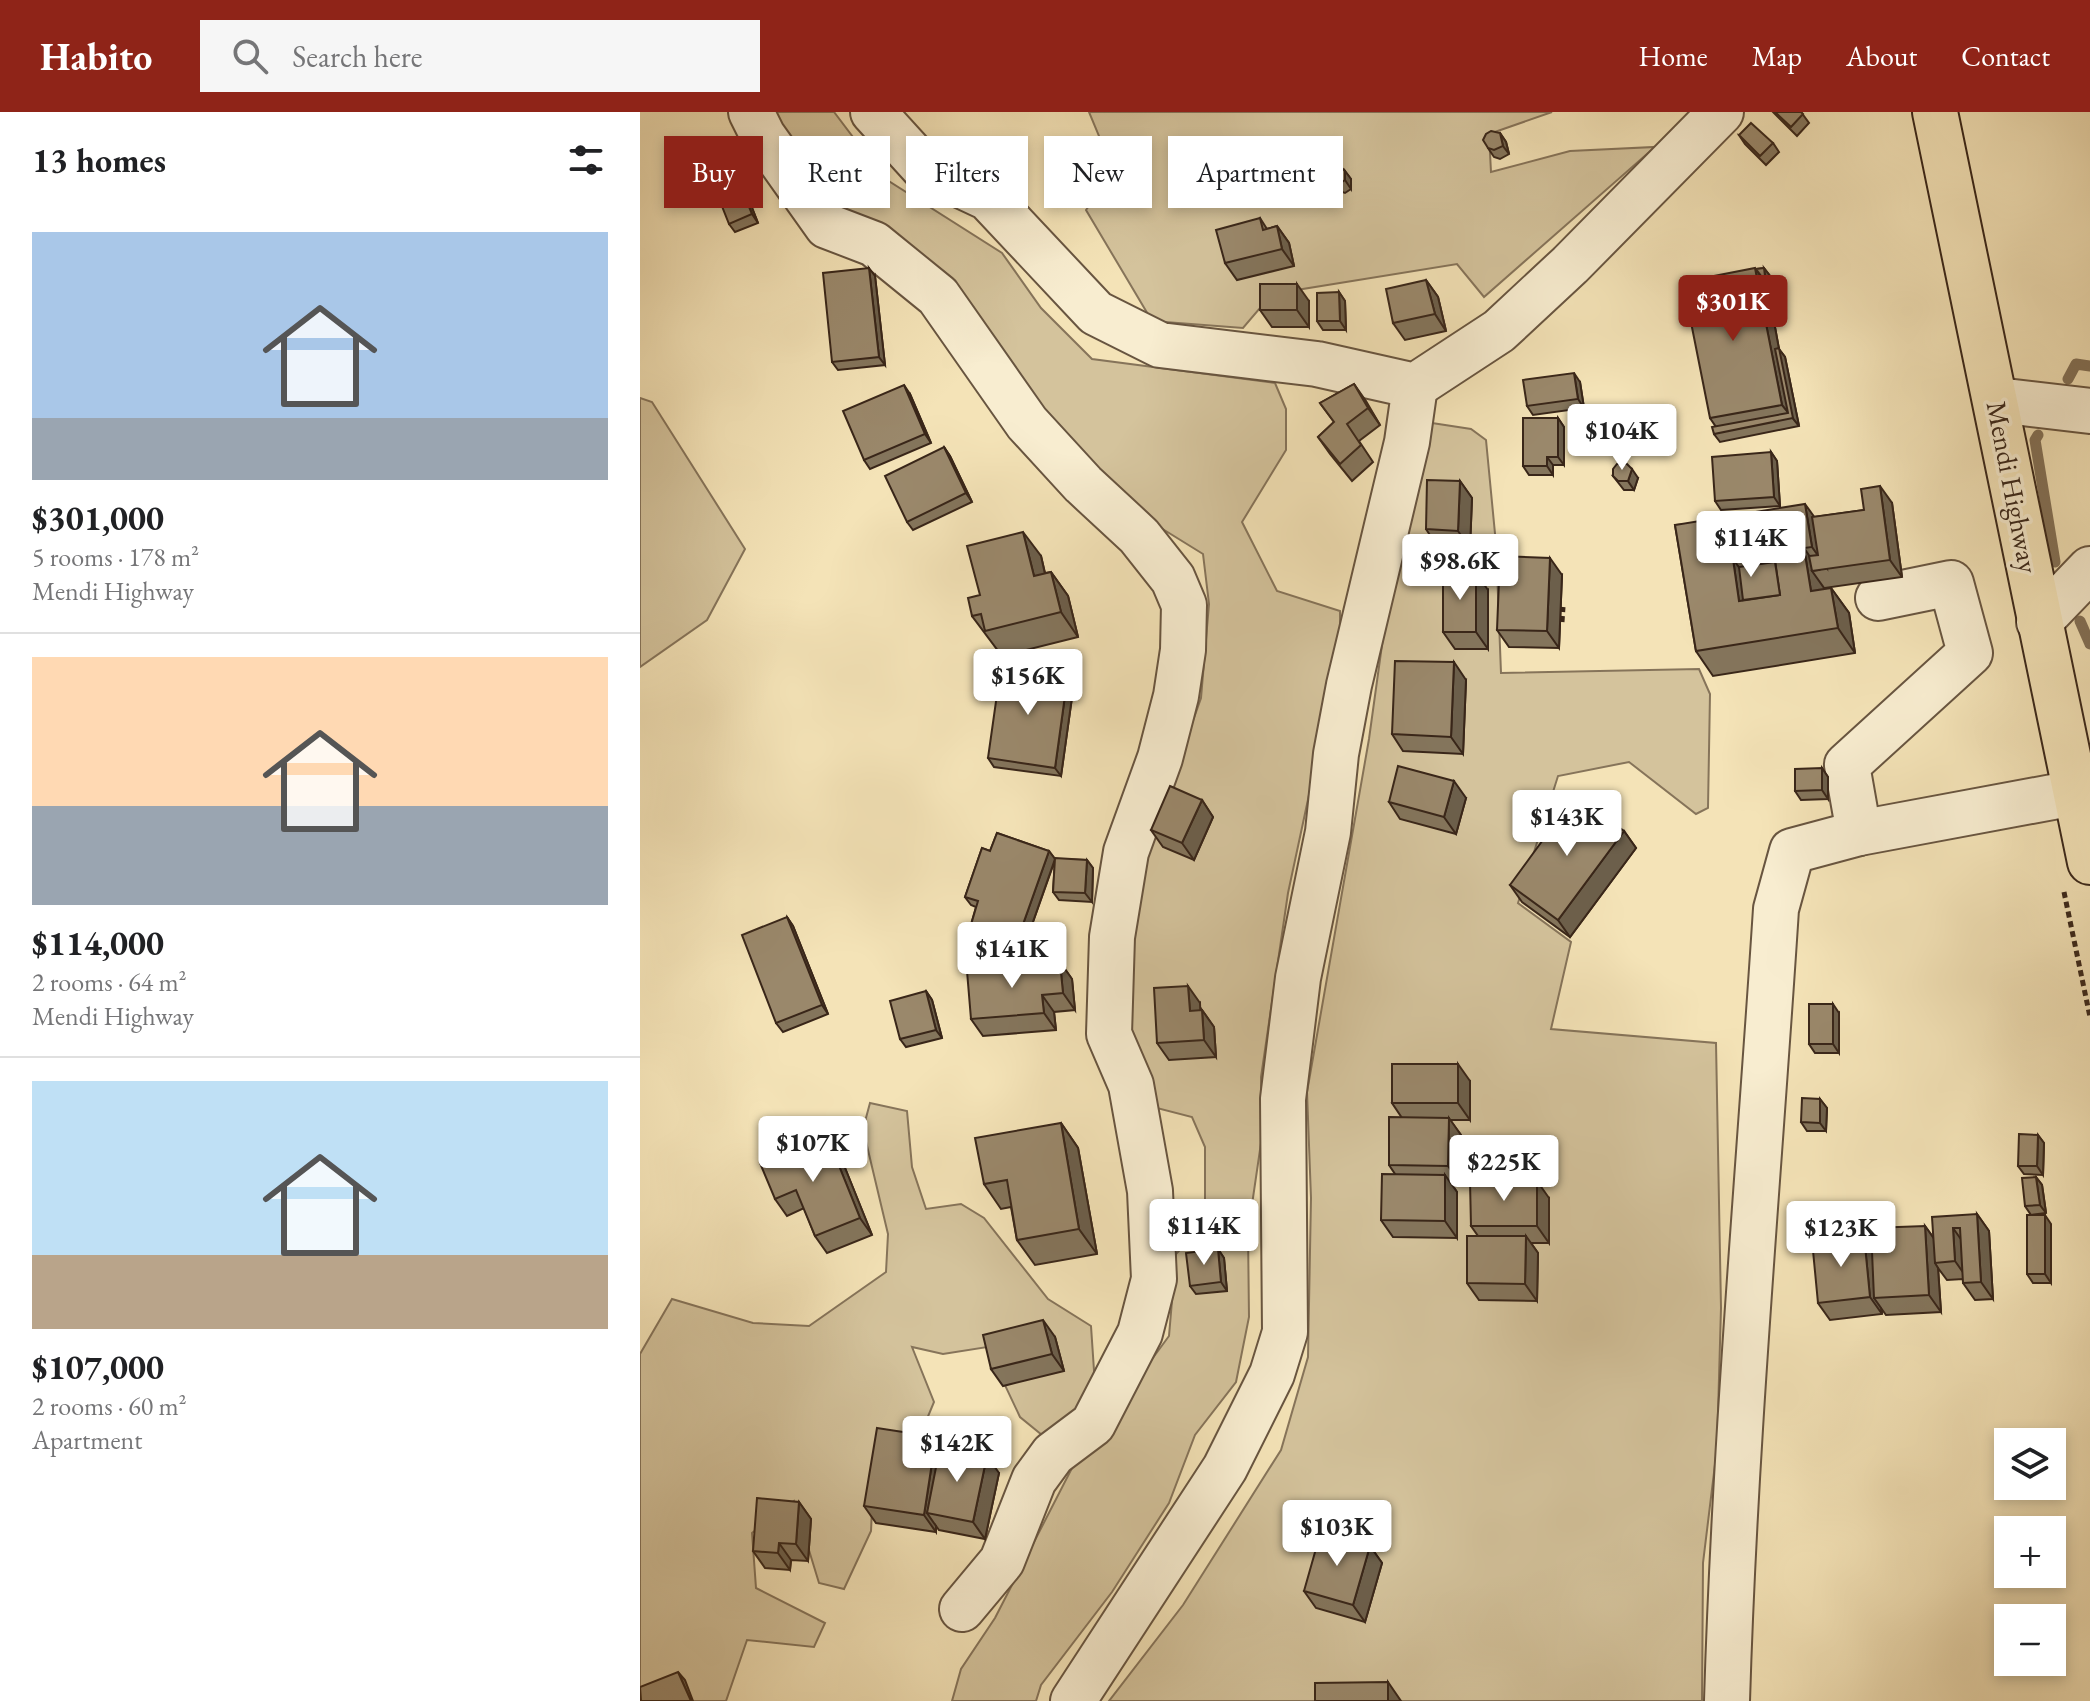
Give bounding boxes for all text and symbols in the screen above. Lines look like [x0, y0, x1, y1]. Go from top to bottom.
search box [200, 20, 760, 92]
text: Habito [40, 32, 152, 81]
icon: search [228, 34, 272, 78]
text: Search here [292, 37, 422, 76]
text: Home [1638, 38, 1708, 74]
text: Map [1752, 38, 1802, 74]
text: About [1846, 38, 1917, 74]
text: Contact [1961, 38, 2050, 74]
chip: Buy [664, 136, 763, 208]
chip: Rent [779, 136, 890, 208]
chip: Filters [906, 136, 1028, 208]
chip: New [1044, 136, 1152, 208]
chip: Apartment [1168, 136, 1343, 208]
text: 13 homes [32, 138, 166, 182]
icon: filters [564, 138, 608, 182]
pin: $301K [1677, 275, 1789, 343]
icon: home [248, 284, 392, 428]
text: $301K [1696, 284, 1770, 318]
street label: Mendi Highway [1979, 398, 2047, 577]
pin: $104K [1566, 404, 1678, 472]
text: $104K [1585, 413, 1659, 447]
text: $301,000 [32, 496, 164, 540]
pin: $114K [1695, 511, 1807, 579]
text: $114K [1714, 520, 1788, 554]
pin: $98.6K [1395, 534, 1525, 602]
text: 5 rooms · 178 m² [32, 540, 199, 574]
text: $98.6K [1420, 543, 1500, 577]
text: Mendi Highway [32, 574, 194, 608]
pin: $156K [972, 649, 1084, 717]
text: $156K [991, 658, 1065, 692]
icon: home [248, 709, 392, 853]
pin: $143K [1511, 790, 1623, 858]
text: $143K [1530, 799, 1604, 833]
text: $114,000 [32, 921, 164, 965]
pin: $141K [956, 922, 1068, 990]
text: $141K [975, 931, 1049, 965]
text: 2 rooms · 64 m² [32, 965, 187, 999]
text: Mendi Highway [32, 999, 194, 1033]
pin: $107K [757, 1116, 869, 1184]
text: $107K [776, 1125, 850, 1159]
icon: home [248, 1133, 392, 1277]
pin: $225K [1448, 1135, 1560, 1203]
text: $225K [1467, 1144, 1541, 1178]
pin: $114K [1148, 1199, 1260, 1267]
pin: $123K [1785, 1201, 1897, 1269]
text: $114K [1167, 1208, 1241, 1242]
text: $123K [1804, 1210, 1878, 1244]
text: $107,000 [32, 1345, 164, 1389]
text: 2 rooms · 60 m² [32, 1389, 187, 1423]
pin: $142K [901, 1416, 1013, 1484]
text: Apartment [32, 1423, 142, 1457]
text: $142K [920, 1425, 994, 1459]
map controls [1994, 1428, 2066, 1676]
button: layers [1994, 1428, 2066, 1500]
pin: $103K [1281, 1500, 1393, 1568]
text: $103K [1300, 1509, 1374, 1543]
button: + [1994, 1516, 2066, 1588]
button: − [1994, 1604, 2066, 1676]

